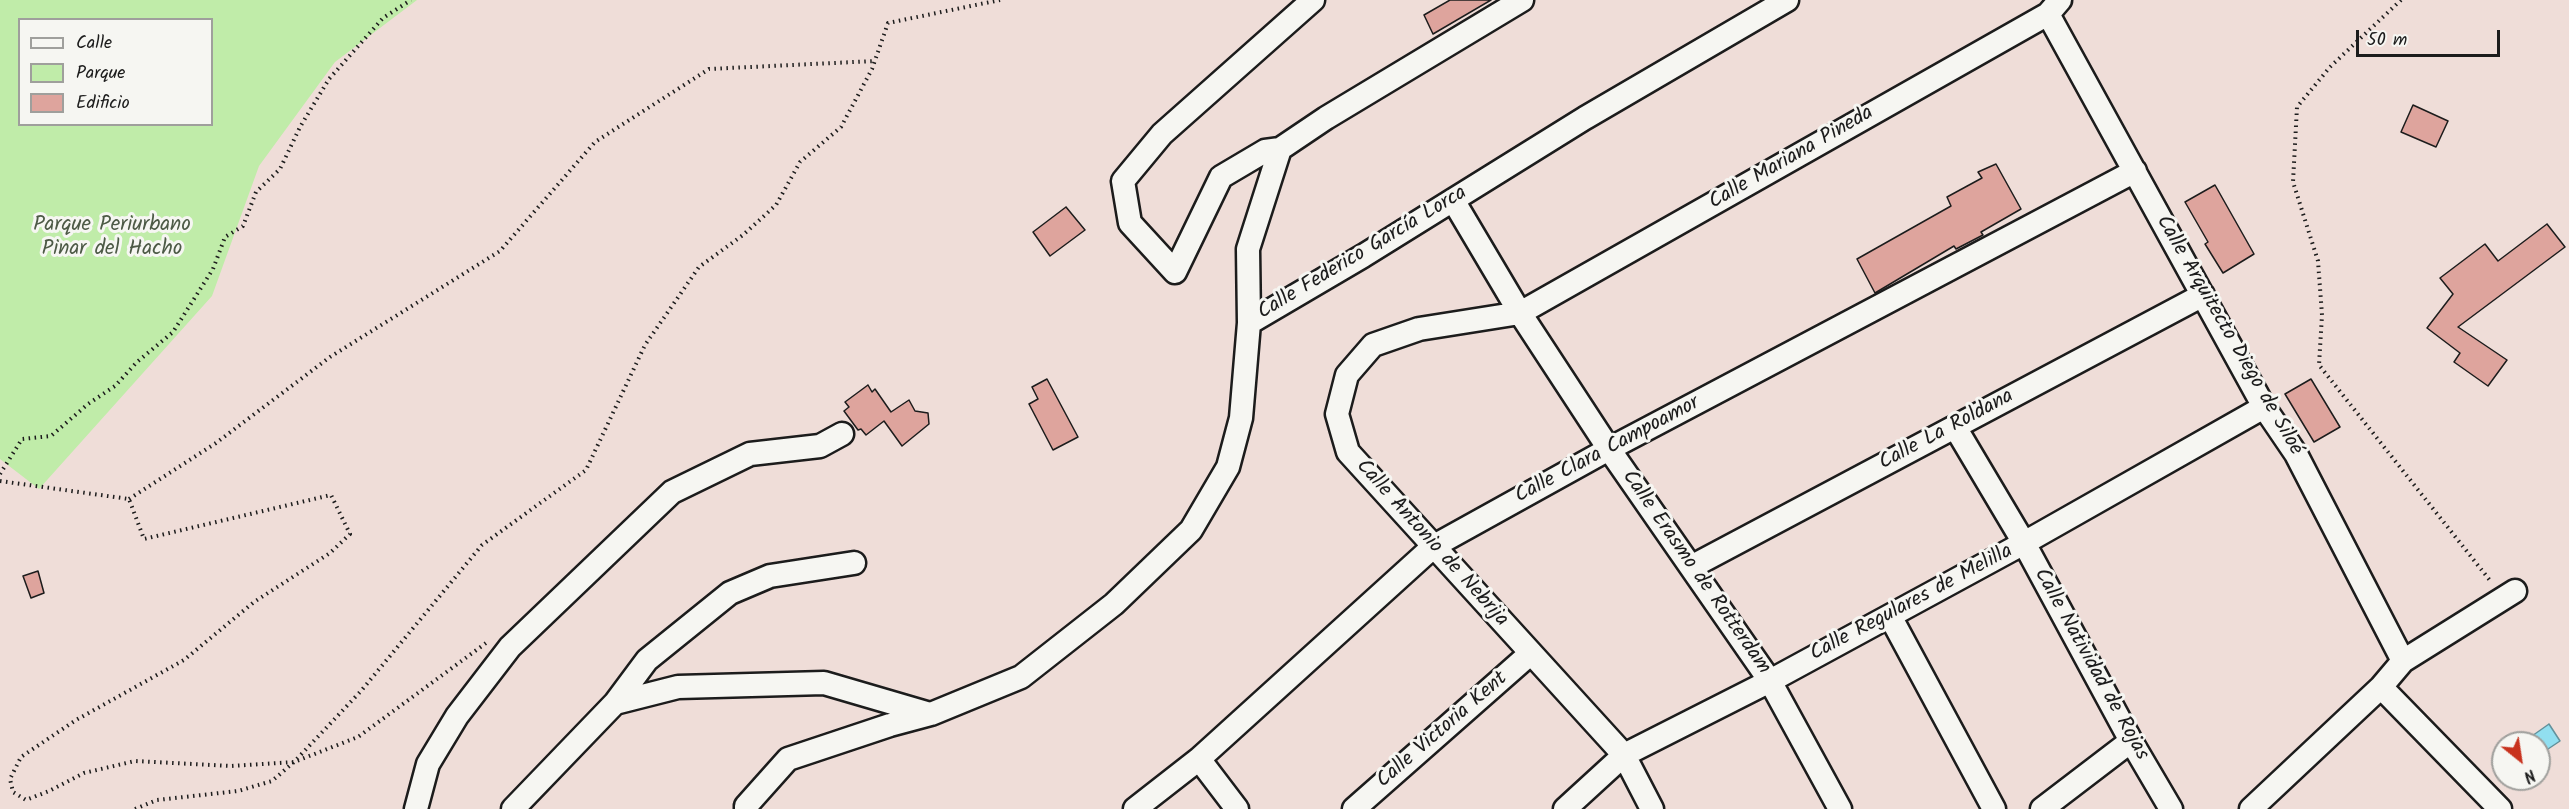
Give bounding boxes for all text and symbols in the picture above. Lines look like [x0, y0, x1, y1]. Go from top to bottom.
legend [18, 18, 213, 126]
scale bar [2359, 18, 2503, 56]
text: 50 m [2367, 26, 2407, 55]
text: Calle [76, 29, 112, 58]
text: Parque [76, 59, 125, 88]
text: Edificio [76, 89, 130, 118]
street label: Calle Mariana Pineda [1705, 102, 1879, 216]
street label: Calle Federico García Lorca [1254, 182, 1472, 326]
street label: Calle Arquitecto Diego de Siloé [2149, 212, 2307, 460]
park label: Parque Periurbano Pinar del Hacho [33, 213, 191, 263]
street label: Calle La Roldana [1875, 385, 2019, 477]
street label: Calle Clara Campoamor [1512, 392, 1704, 510]
street label: Calle Antonio de Nebrija [1349, 455, 1513, 633]
street label: Calle Erasmo de Rotterdam [1615, 466, 1775, 680]
street label: Calle Regulares de Melilla [1806, 540, 2018, 668]
street label: Calle Natividad de Rojas [2027, 565, 2153, 765]
street label: Calle Victoria Kent [1372, 667, 1514, 795]
north arrow [2491, 731, 2551, 791]
text: N [2519, 762, 2540, 789]

